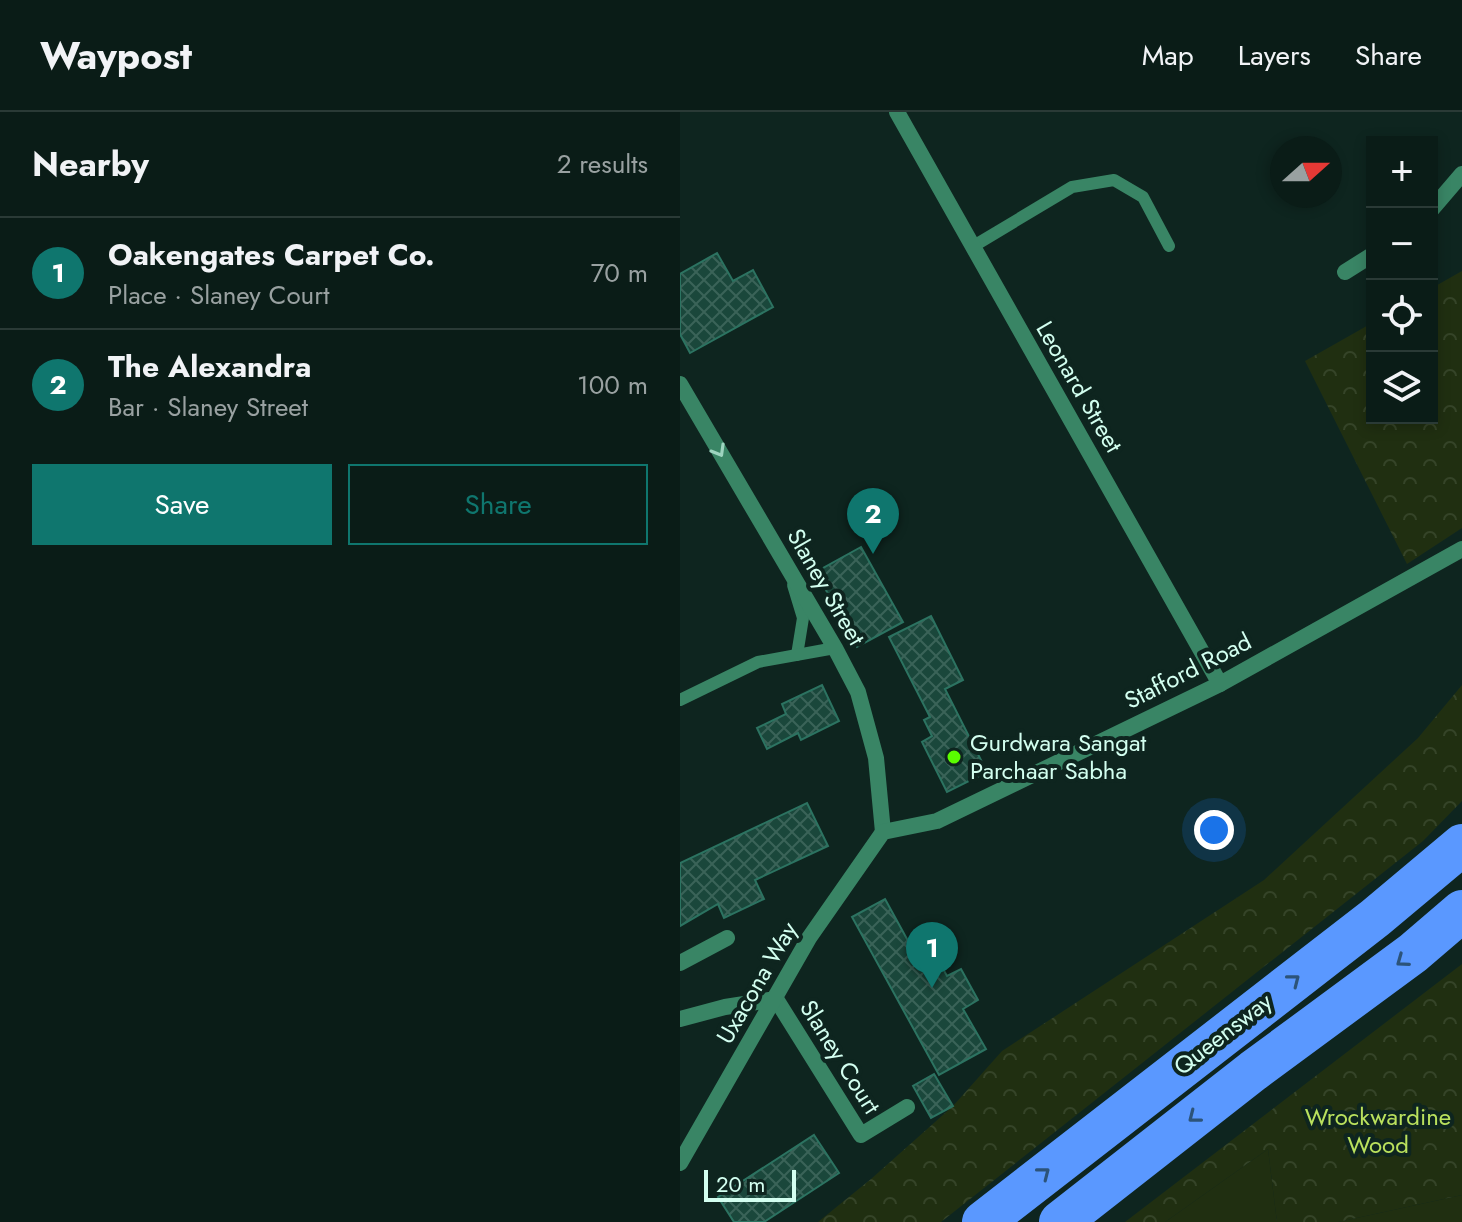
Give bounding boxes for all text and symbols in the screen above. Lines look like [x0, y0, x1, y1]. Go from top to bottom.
text: Waypost [40, 28, 192, 83]
text: Map [1142, 35, 1194, 76]
text: Layers [1238, 35, 1311, 76]
text: Share [1355, 35, 1422, 76]
north arrow [1270, 136, 1342, 208]
map controls [1366, 136, 1438, 424]
button: + [1366, 136, 1438, 208]
text: Nearby [32, 140, 149, 189]
text: 2 results [557, 145, 648, 183]
button: − [1366, 208, 1438, 280]
text: Oakengates Carpet Co. [108, 233, 435, 276]
text: 1 [51, 254, 65, 292]
text: 70 m [591, 254, 648, 292]
text: Place · Slaney Court [108, 276, 329, 314]
button: locate [1366, 280, 1438, 352]
street label: Leonard Street [1028, 314, 1131, 459]
text: The Alexandra [108, 345, 311, 388]
button: layers [1366, 352, 1438, 424]
text: 2 [49, 366, 67, 404]
text: 100 m [577, 366, 648, 404]
text: Bar · Slaney Street [108, 388, 308, 426]
one-way arrow [709, 442, 725, 457]
button: Save [32, 464, 332, 545]
button: Share [348, 464, 648, 545]
pin: 2 [847, 488, 899, 554]
street label: Slaney Street [779, 522, 874, 652]
street label: Stafford Road [1118, 624, 1257, 718]
place label: Gurdwara Sangat Parchaar Sabha [970, 725, 1146, 788]
marker: Gurdwara Sangat Parchaar Sabha [945, 748, 963, 766]
your location [1194, 810, 1234, 850]
street label: Uxacona Way [707, 915, 806, 1050]
pin: 1 [906, 922, 958, 988]
one-way arrow [1397, 951, 1411, 966]
one-way arrow [1285, 975, 1300, 989]
street label: Queensway [1166, 984, 1280, 1083]
street label: Slaney Court [791, 993, 889, 1121]
park label: Wrockwardine Wood [1305, 1099, 1451, 1162]
one-way arrow [1188, 1107, 1203, 1121]
scale bar [704, 1166, 796, 1202]
text: 20 m [716, 1168, 765, 1200]
one-way arrow [1035, 1169, 1050, 1183]

